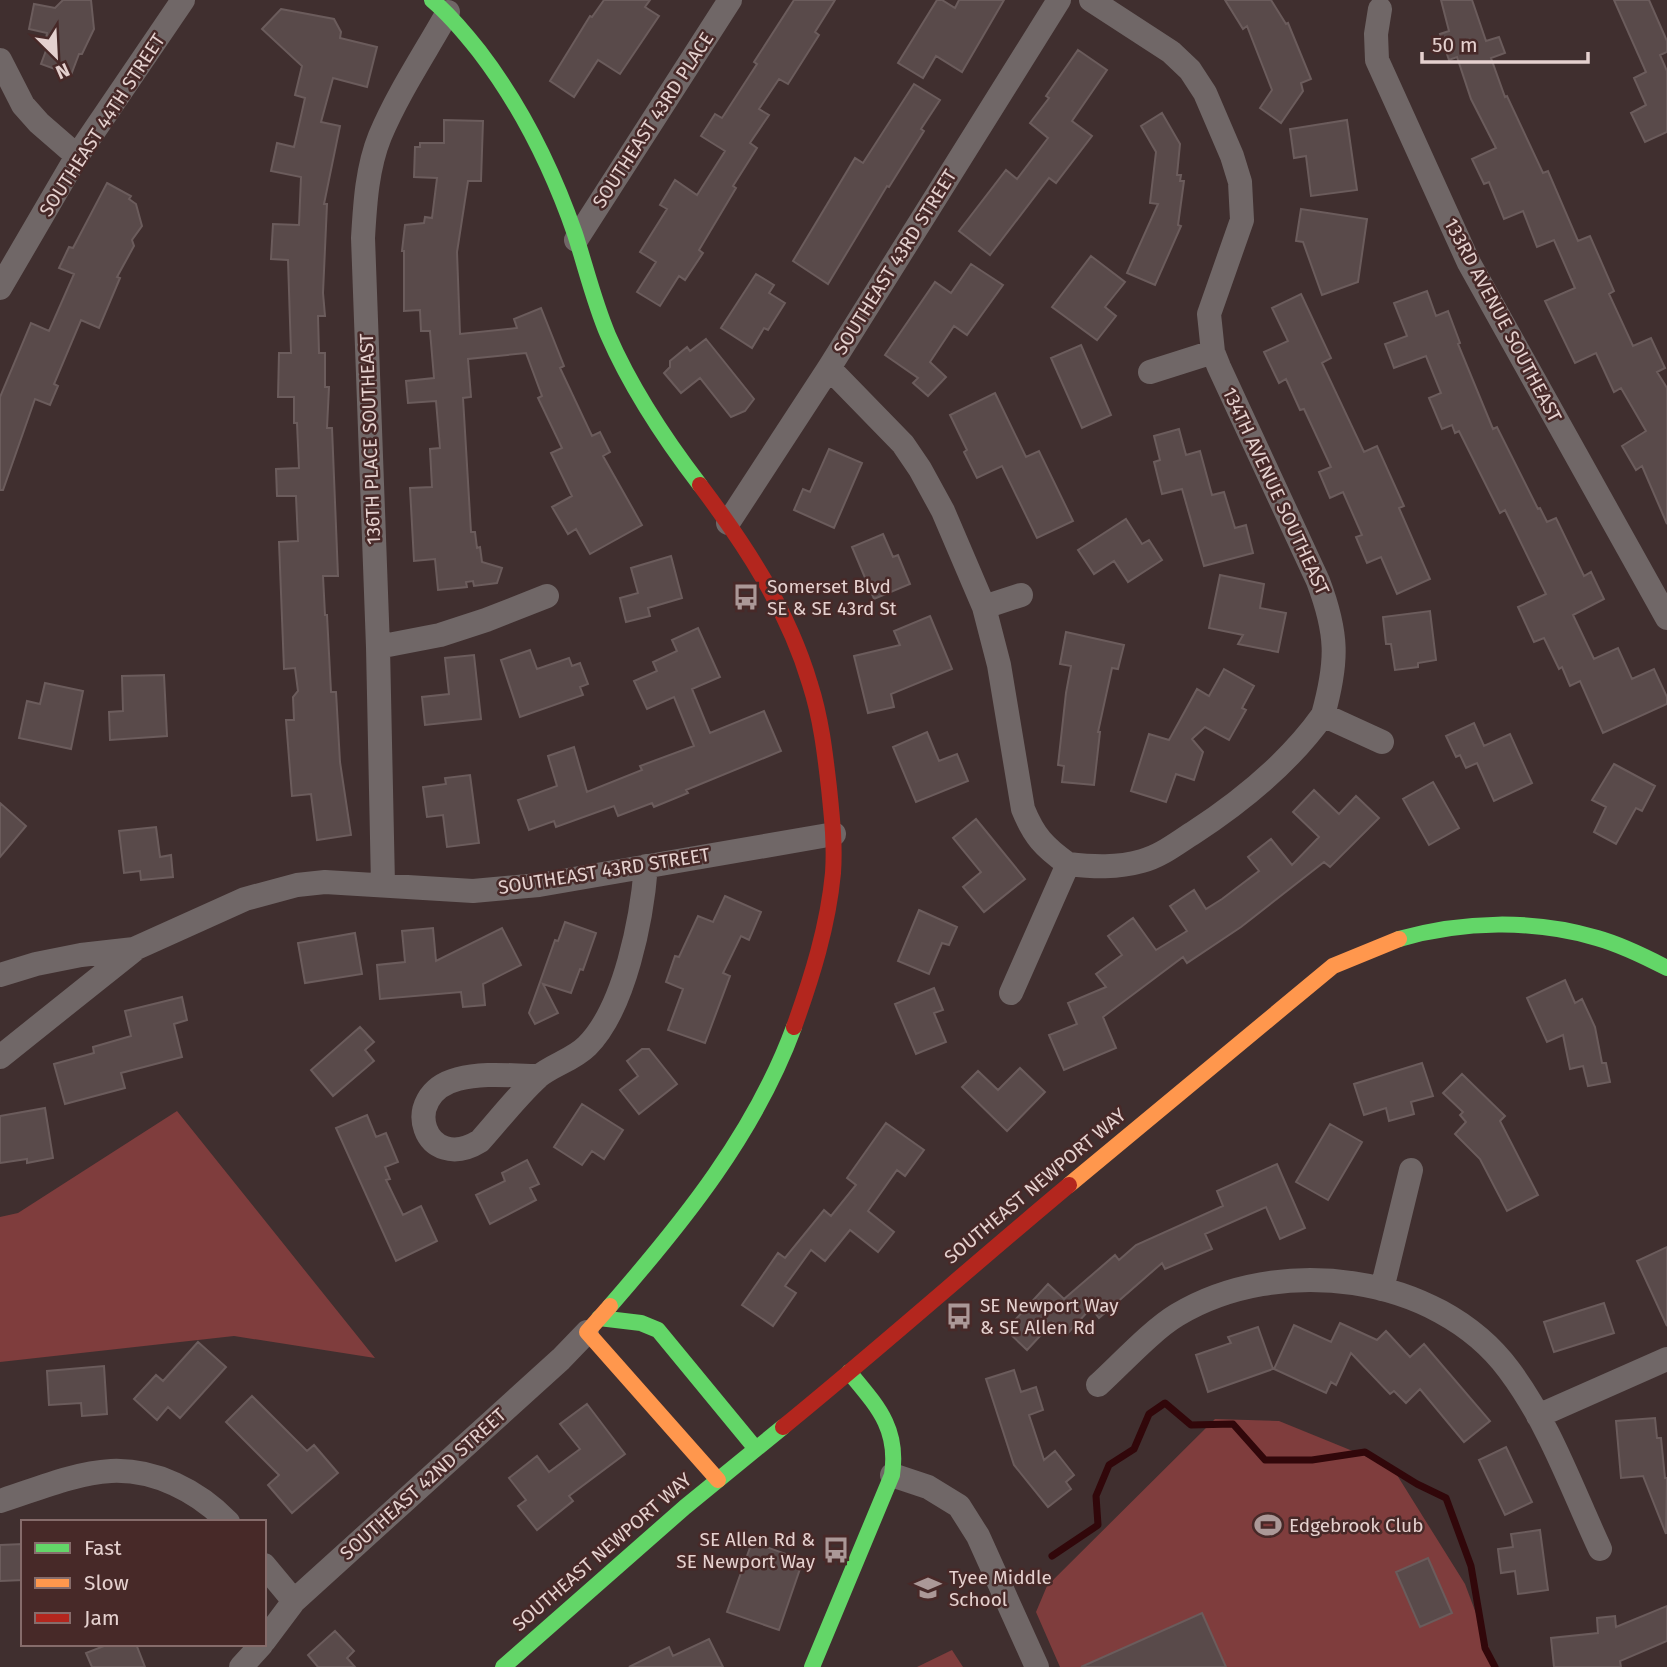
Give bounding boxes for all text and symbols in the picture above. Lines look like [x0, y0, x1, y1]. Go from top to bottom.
north arrow [21, 21, 91, 91]
scale bar [1422, 21, 1588, 65]
street label: SOUTHEAST 43RD PLACE [588, 28, 718, 212]
street label: SOUTHEAST 44TH STREET [34, 29, 170, 221]
text: 50 m [1432, 32, 1478, 58]
text: N [52, 58, 73, 84]
street label: SOUTHEAST 43RD STREET [829, 165, 962, 359]
street label: 133RD AVENUE SOUTHEAST [1439, 214, 1567, 426]
street label: 136TH PLACE SOUTHEAST [355, 333, 385, 545]
street label: 134TH AVENUE SOUTHEAST [1218, 384, 1334, 599]
place label: Somerset Blvd SE & SE 43rd St [767, 575, 897, 620]
bus stop icon: Somerset Blvd SE & SE 43rd St [731, 582, 761, 612]
street label: SOUTHEAST 43RD STREET [496, 843, 712, 899]
street label: SOUTHEAST NEWPORT WAY [940, 1103, 1131, 1269]
place label: SE Newport Way & SE Allen Rd [980, 1294, 1119, 1339]
bus stop icon: SE Newport Way & SE Allen Rd [944, 1301, 974, 1331]
street label: SOUTHEAST 42ND STREET [335, 1403, 511, 1565]
street label: SOUTHEAST NEWPORT WAY [508, 1468, 697, 1636]
sports icon: Edgebrook Club [1253, 1510, 1283, 1540]
place label: Edgebrook Club [1289, 1514, 1423, 1537]
legend [21, 1520, 266, 1646]
place label: SE Allen Rd & SE Newport Way [676, 1528, 816, 1573]
text: Fast [84, 1535, 122, 1561]
bus stop icon: SE Allen Rd & SE Newport Way [821, 1535, 851, 1565]
place label: Tyee Middle School [949, 1566, 1052, 1611]
text: Slow [84, 1570, 129, 1596]
school or university icon: Tyee Middle School [913, 1573, 943, 1603]
text: Jam [84, 1605, 120, 1631]

